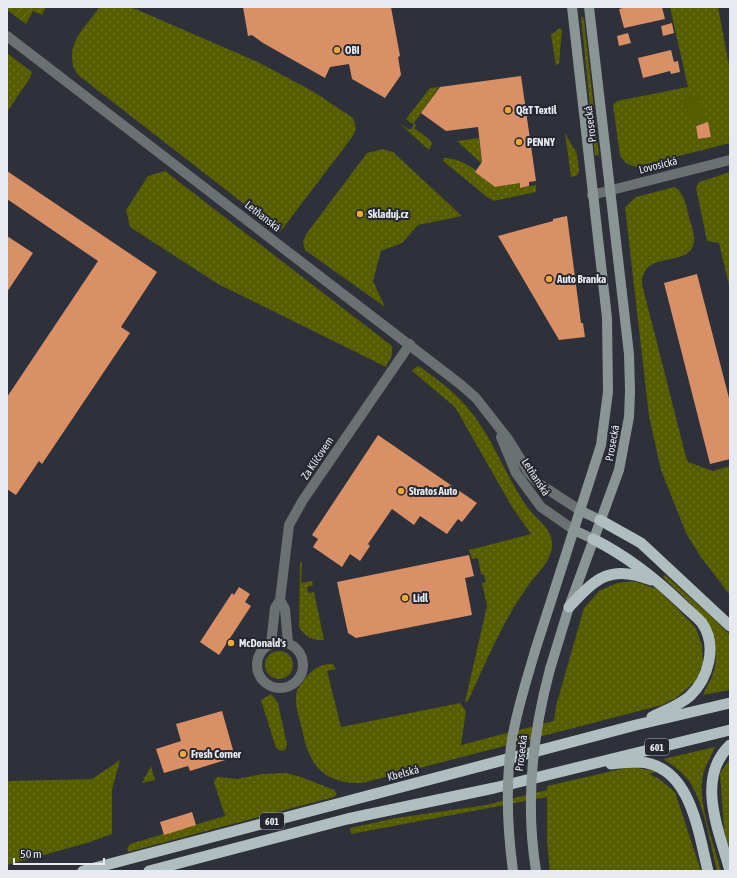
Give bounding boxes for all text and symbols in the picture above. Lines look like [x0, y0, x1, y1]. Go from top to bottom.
place label: OBI [345, 44, 360, 56]
marker: OBI [332, 45, 342, 55]
place label: Q&T Textil [516, 104, 558, 116]
marker: Q&T Textil [503, 105, 513, 115]
street label: Prosecká [582, 105, 598, 143]
place label: PENNY [527, 136, 555, 148]
marker: PENNY [514, 137, 524, 147]
street label: Lovosická [637, 154, 679, 176]
street label: Letňanská [243, 198, 283, 234]
place label: Skladuj.cz [368, 208, 409, 220]
marker: Skladuj.cz [355, 209, 365, 219]
place label: Auto Branka [556, 273, 606, 285]
marker: Auto Branka [544, 274, 554, 284]
street label: Prosecká [603, 424, 621, 462]
street label: Za Klíčovem [298, 434, 336, 482]
street label: Letňanská [520, 456, 552, 498]
place label: Stratos Auto [409, 485, 457, 497]
marker: Stratos Auto [396, 486, 406, 496]
place label: Lidl [413, 592, 429, 604]
marker: Lidl [400, 593, 410, 603]
place label: McDonald's [239, 637, 286, 649]
marker: McDonald's [226, 638, 236, 648]
street label: Prosecká [513, 734, 529, 772]
road number: 601 [645, 739, 669, 755]
place label: Fresh Corner [191, 748, 242, 760]
marker: Fresh Corner [178, 749, 188, 759]
street label: Kbelská [386, 763, 420, 783]
road number: 601 [260, 813, 284, 829]
scale bar [14, 840, 104, 866]
text: 50 m [20, 847, 42, 861]

